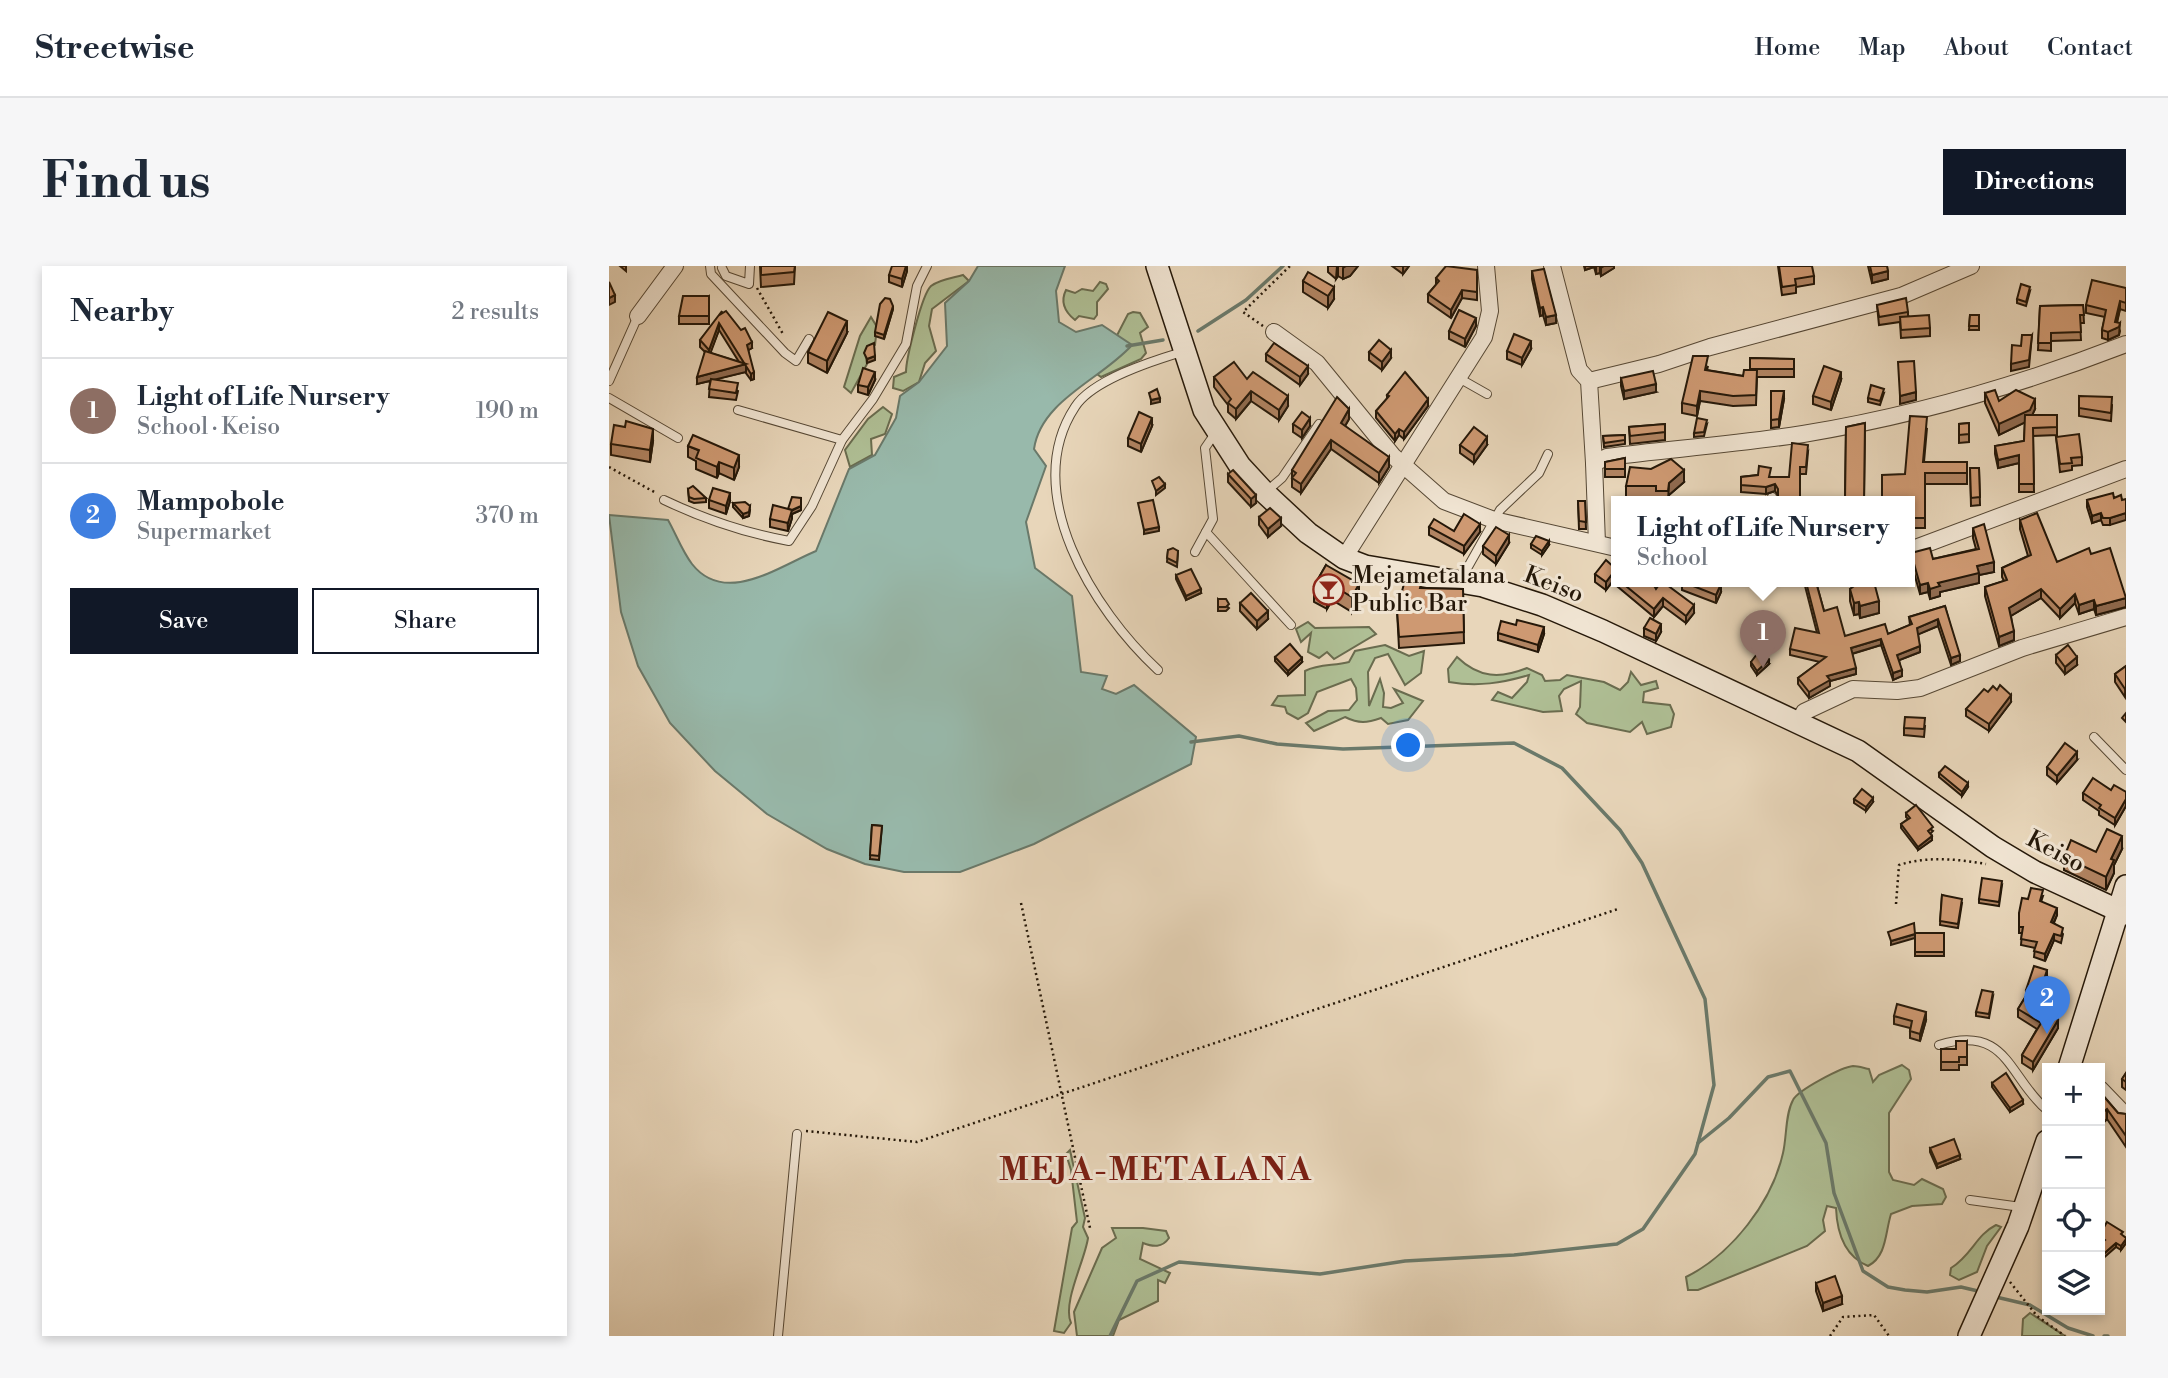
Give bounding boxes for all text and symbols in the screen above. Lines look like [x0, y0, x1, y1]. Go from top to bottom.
text: Streetwise [35, 28, 195, 69]
text: Home [1755, 33, 1820, 63]
text: Map [1858, 33, 1906, 63]
text: About [1944, 33, 2009, 63]
text: Contact [2047, 33, 2133, 63]
button: Directions [1943, 149, 2126, 215]
text: Find us [42, 152, 211, 213]
text: Nearby [70, 293, 174, 331]
text: 2 results [452, 298, 539, 326]
text: Light of Life Nursery [137, 381, 390, 413]
text: 1 [87, 397, 99, 425]
text: 190 m [476, 397, 539, 425]
text: School · Keiso [137, 413, 280, 441]
text: Mampobole [137, 486, 285, 518]
popup [1611, 496, 1915, 587]
text: 2 [86, 502, 100, 530]
text: 370 m [476, 502, 539, 530]
text: Light of Life Nursery [1637, 512, 1889, 544]
text: Supermarket [137, 518, 272, 546]
text: School [1637, 544, 1708, 572]
street label: Keiso [1520, 560, 1588, 610]
place label: Mejametalana Public Bar [1352, 561, 1506, 619]
bar icon: Mejametalana Public Bar [1312, 572, 1346, 606]
button: Save [70, 588, 298, 654]
button: Share [312, 588, 539, 654]
pin: 1 [1740, 610, 1786, 668]
your location [1391, 728, 1425, 762]
street label: Keiso [2021, 824, 2090, 880]
pin: 2 [2024, 976, 2070, 1034]
map controls [2042, 1063, 2105, 1315]
button: + [2042, 1063, 2105, 1126]
button: − [2042, 1126, 2105, 1189]
district label: MEJA-METALANA [999, 1150, 1313, 1190]
button: locate [2042, 1189, 2105, 1252]
button: layers [2042, 1252, 2105, 1315]

